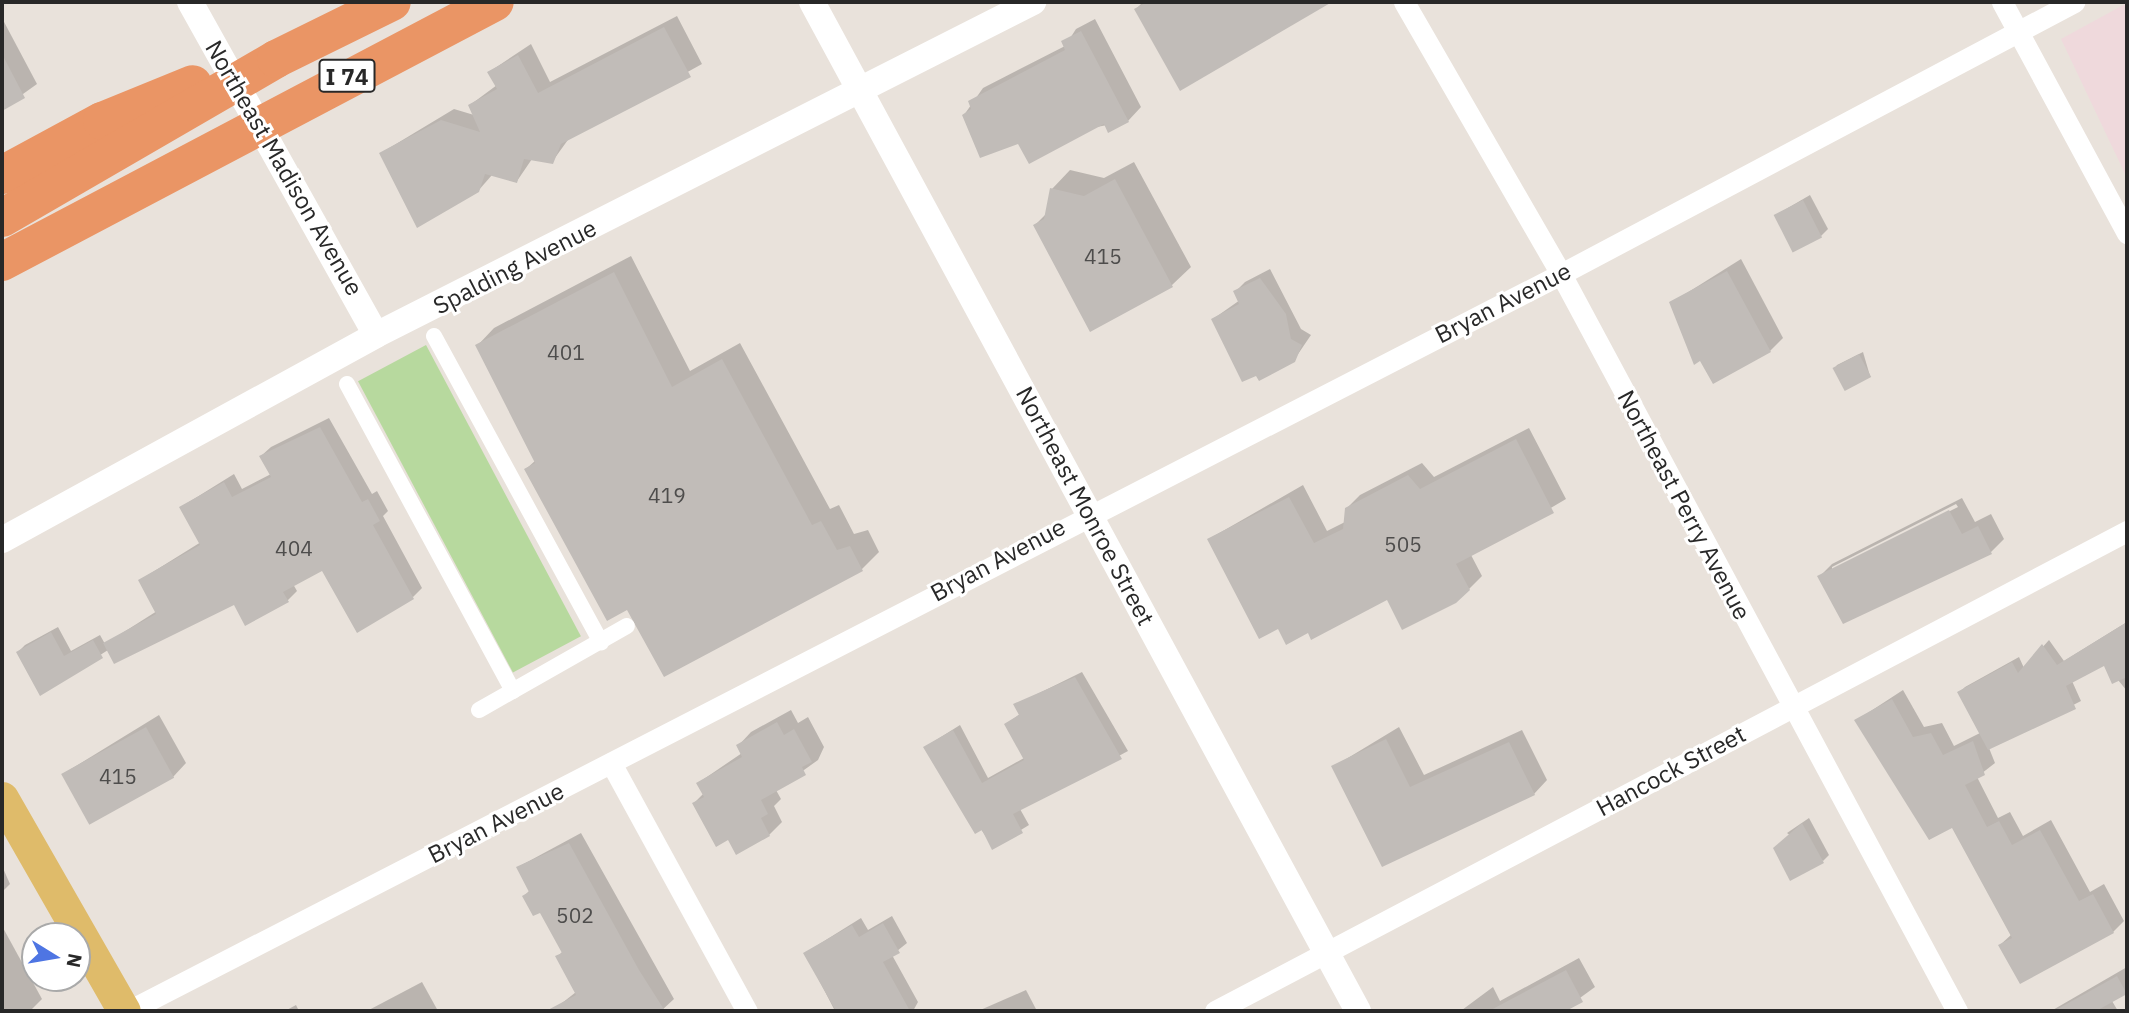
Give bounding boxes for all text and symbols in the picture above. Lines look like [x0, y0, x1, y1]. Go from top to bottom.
street label: Northeast Madison Avenue [199, 35, 369, 301]
road number: I 74 [317, 57, 377, 96]
street label: Spalding Avenue [429, 213, 601, 321]
house number: 415 [1084, 243, 1122, 269]
street label: Bryan Avenue [1430, 256, 1576, 350]
house number: 401 [547, 339, 585, 365]
street label: Northeast Monroe Street [1010, 382, 1160, 630]
street label: Northeast Perry Avenue [1611, 385, 1757, 625]
house number: 419 [648, 482, 686, 508]
street label: Bryan Avenue [926, 512, 1070, 608]
house number: 505 [1384, 531, 1422, 557]
house number: 404 [275, 535, 313, 561]
street label: Hancock Street [1591, 720, 1751, 822]
house number: 415 [99, 763, 137, 789]
street label: Bryan Avenue [423, 776, 569, 870]
house number: 502 [556, 902, 594, 928]
north arrow [21, 922, 91, 992]
text: N [62, 952, 88, 970]

